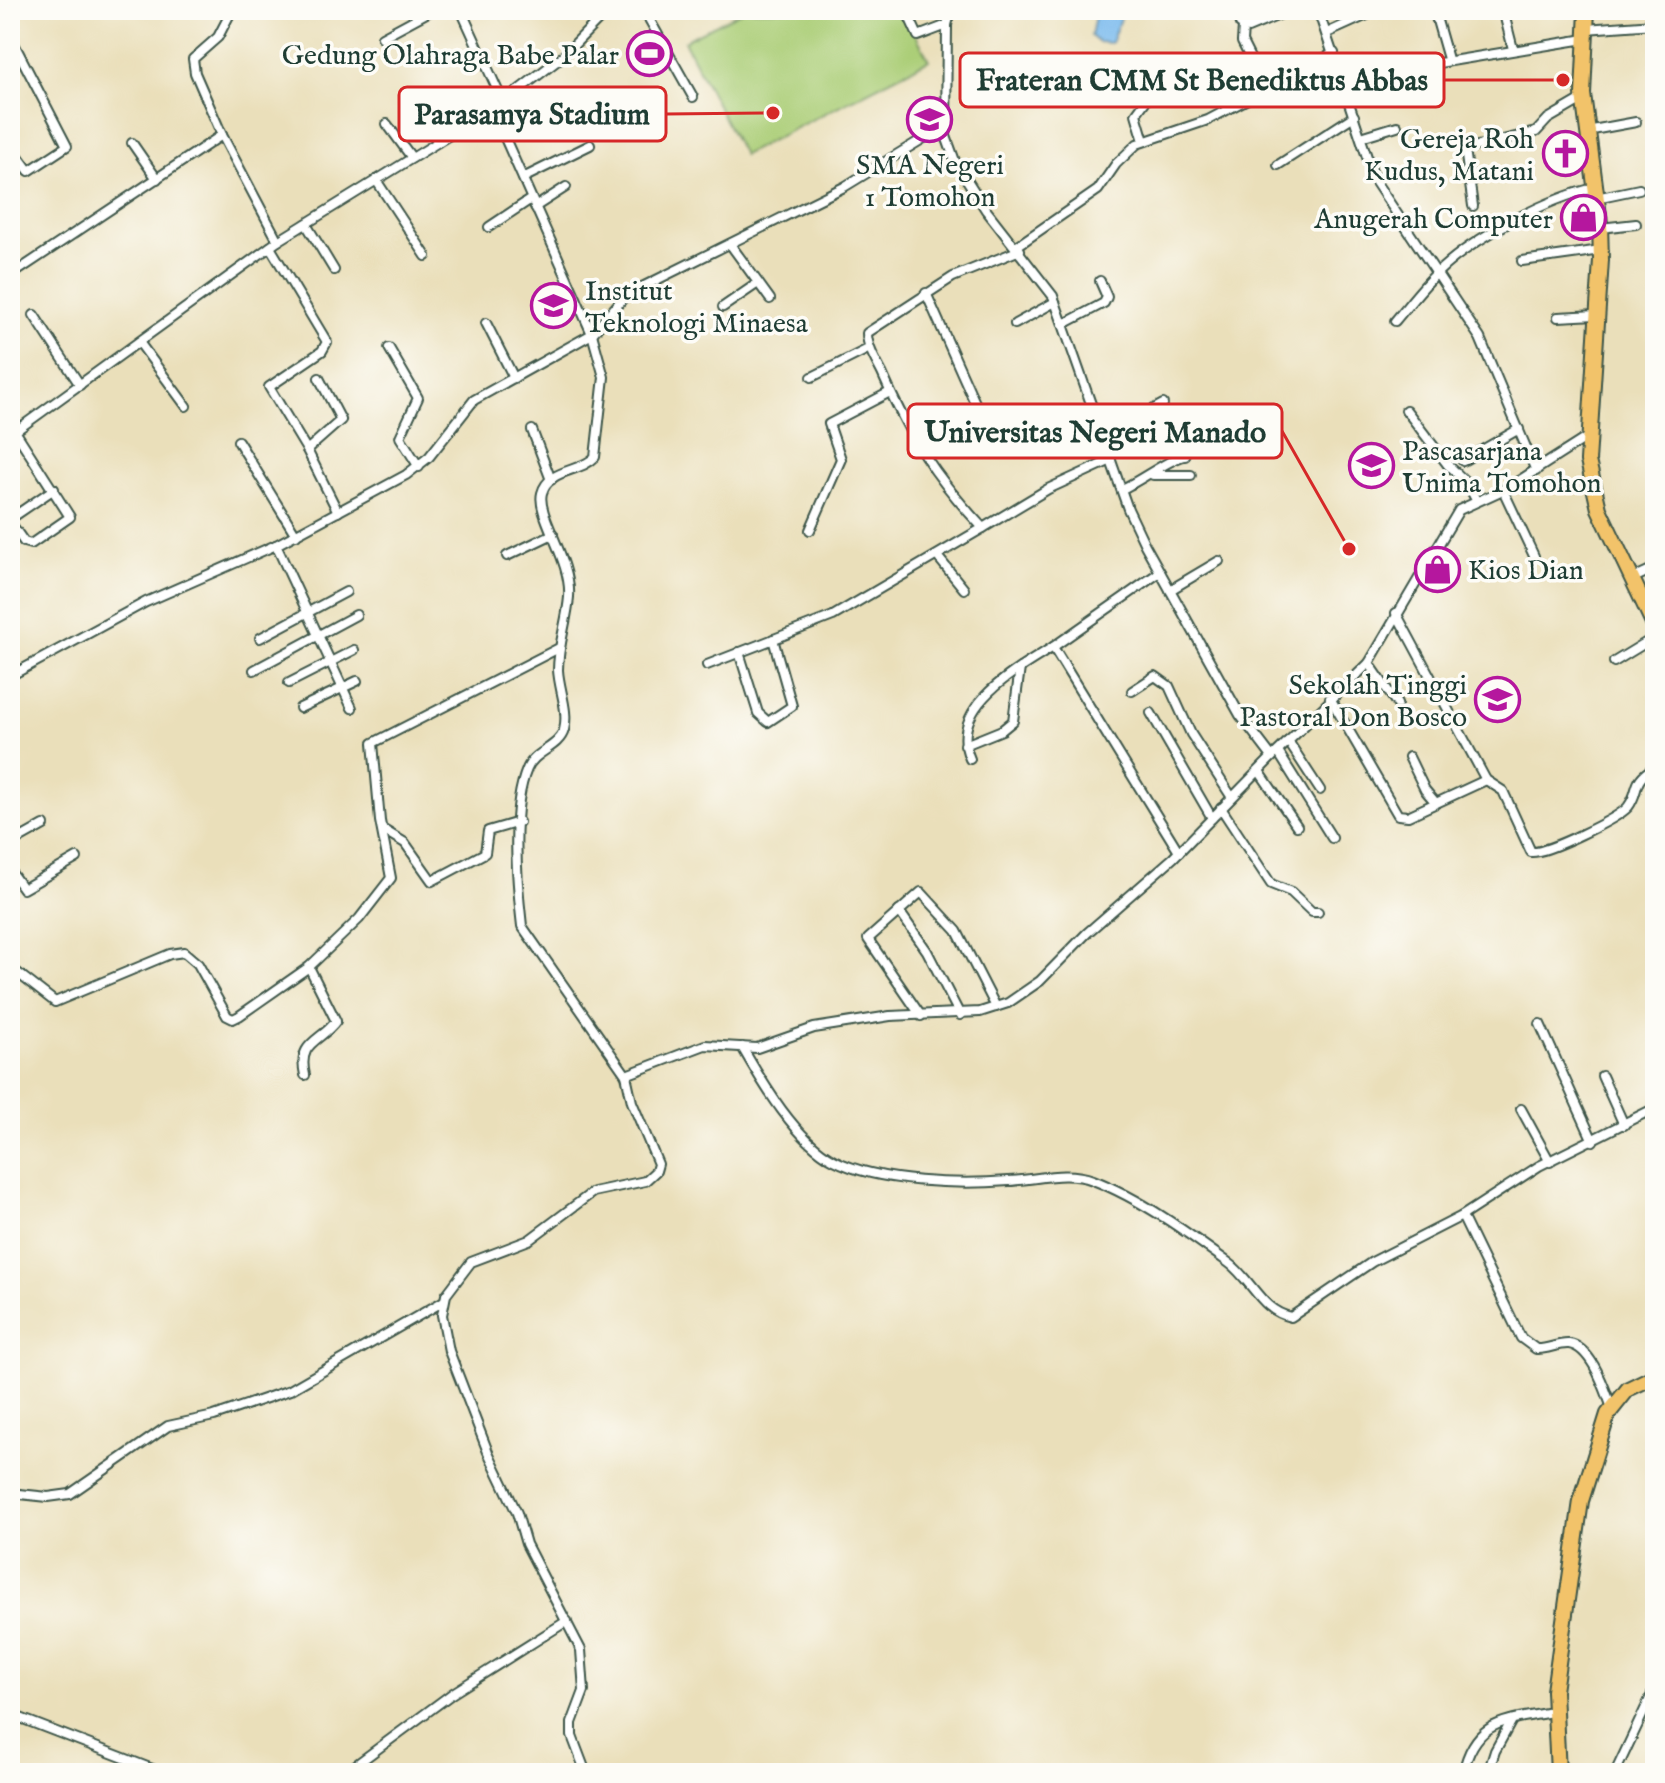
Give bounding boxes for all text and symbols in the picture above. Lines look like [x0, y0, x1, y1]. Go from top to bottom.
sports icon: Gedung Olahraga Babe Palar [626, 30, 674, 78]
place label: Gedung Olahraga Babe Palar [282, 39, 619, 74]
callout: Frateran CMM St Benediktus Abbas [960, 53, 1444, 107]
text: Frateran CMM St Benediktus Abbas [976, 63, 1428, 101]
callout: Parasamya Stadium [399, 87, 666, 141]
school or university icon: SMA Negeri 1 Tomohon [906, 95, 954, 143]
text: Parasamya Stadium [414, 97, 650, 135]
place label: Gereja Roh Kudus, Matani [1364, 123, 1534, 190]
church icon: Gereja Roh Kudus, Matani [1541, 130, 1589, 178]
place label: SMA Negeri 1 Tomohon [856, 149, 1004, 216]
shop icon: Anugerah Computer [1560, 194, 1608, 242]
place label: Anugerah Computer [1313, 203, 1553, 238]
place label: Institut Teknologi Minaesa [585, 275, 809, 342]
school or university icon: Institut Teknologi Minaesa [530, 282, 578, 330]
callout: Universitas Negeri Manado [908, 404, 1282, 458]
text: Universitas Negeri Manado [924, 415, 1266, 453]
place label: Pascasarjana Unima Tomohon [1402, 435, 1601, 502]
school or university icon: Pascasarjana Unima Tomohon [1347, 442, 1395, 490]
shop icon: Kios Dian [1413, 545, 1461, 593]
place label: Kios Dian [1468, 554, 1584, 589]
place label: Sekolah Tinggi Pastoral Don Bosco [1239, 669, 1467, 736]
school or university icon: Sekolah Tinggi Pastoral Don Bosco [1474, 676, 1522, 724]

